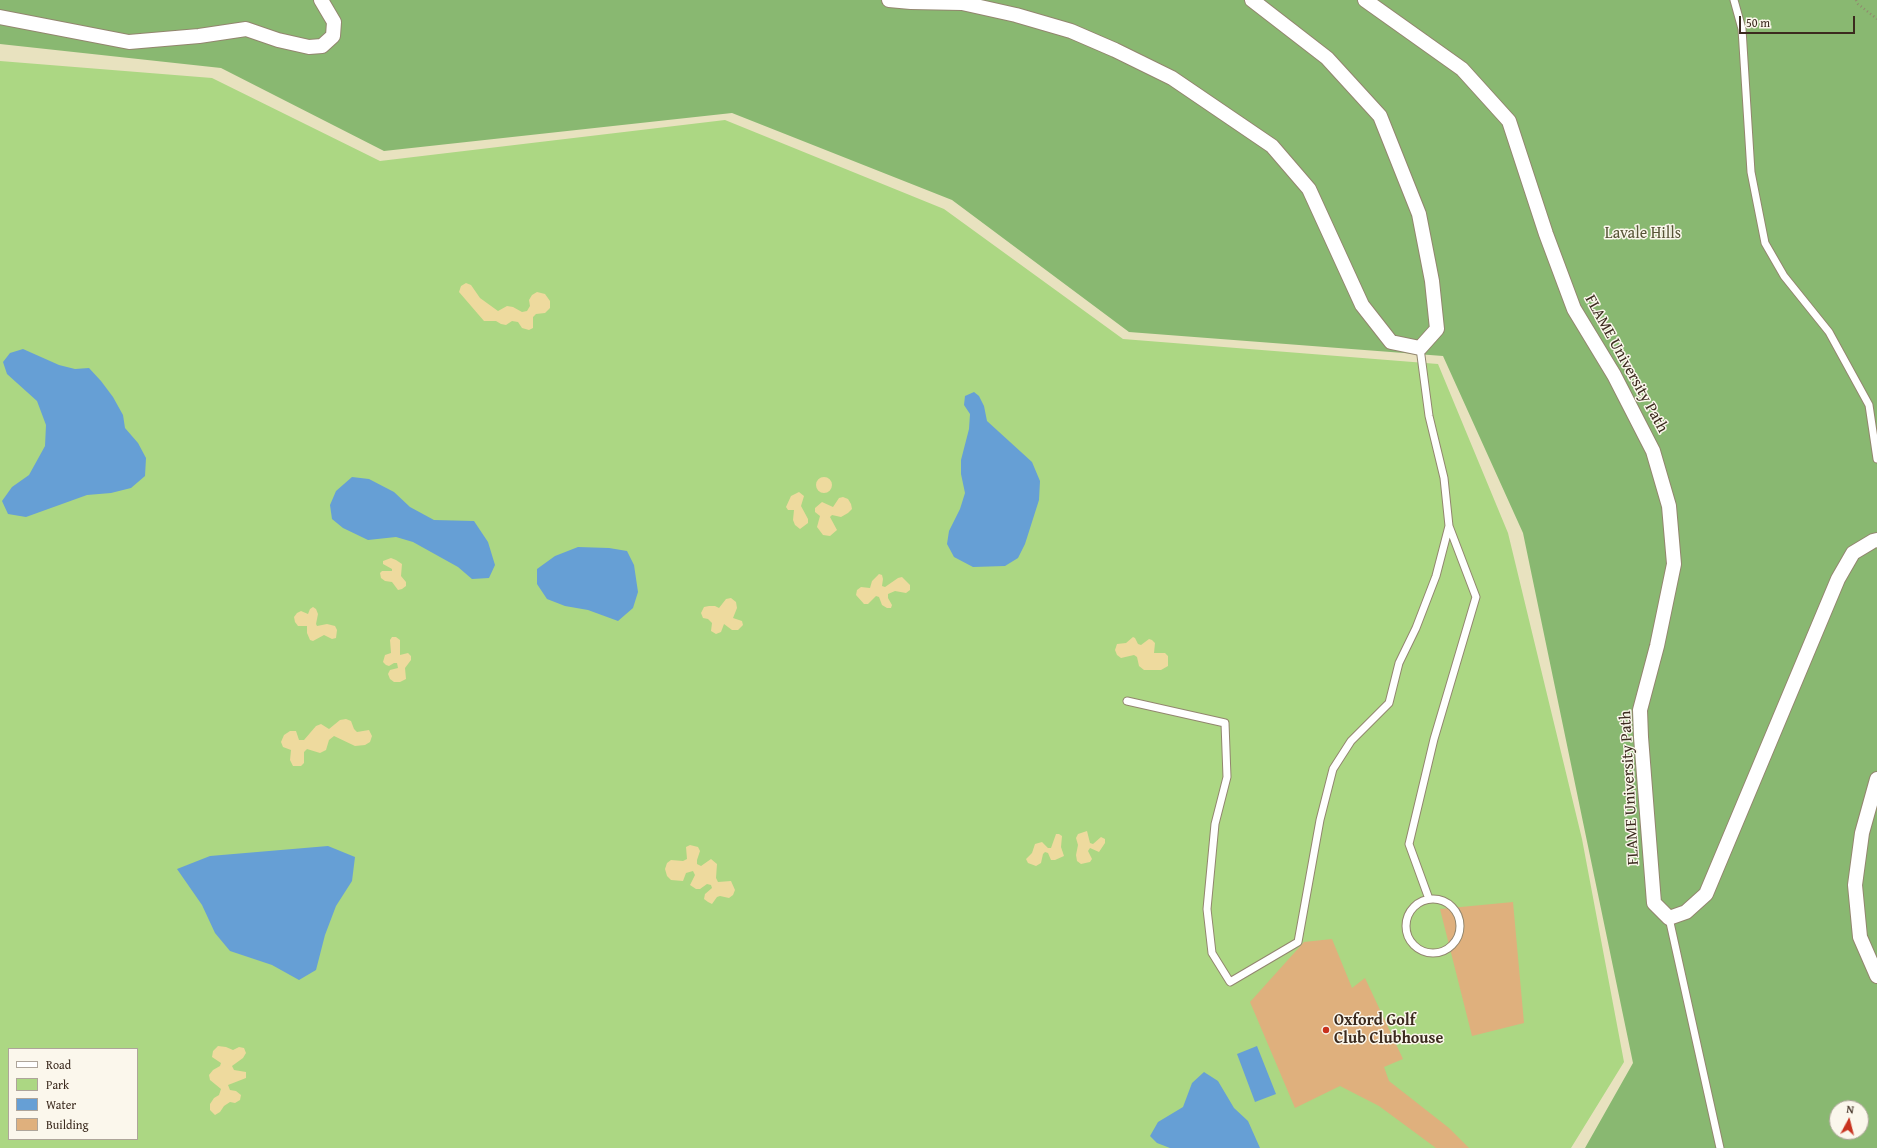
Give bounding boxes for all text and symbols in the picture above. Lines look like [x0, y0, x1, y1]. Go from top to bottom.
scale bar [1741, 8, 1857, 34]
text: 50 m [1746, 14, 1770, 31]
park label: Lavale Hills [1605, 224, 1681, 244]
street label: FLAME University Path [1580, 292, 1672, 436]
street label: FLAME University Path [1616, 710, 1644, 866]
place label: Oxford Golf Club Clubhouse [1334, 1011, 1443, 1049]
marker: Oxford Golf Club Clubhouse [1321, 1025, 1331, 1035]
legend [8, 1048, 138, 1140]
text: Road [46, 1056, 71, 1073]
text: Park [46, 1076, 69, 1093]
text: Water [46, 1096, 76, 1113]
north arrow [1829, 1100, 1869, 1140]
text: N [1846, 1101, 1855, 1117]
text: Building [46, 1116, 89, 1133]

